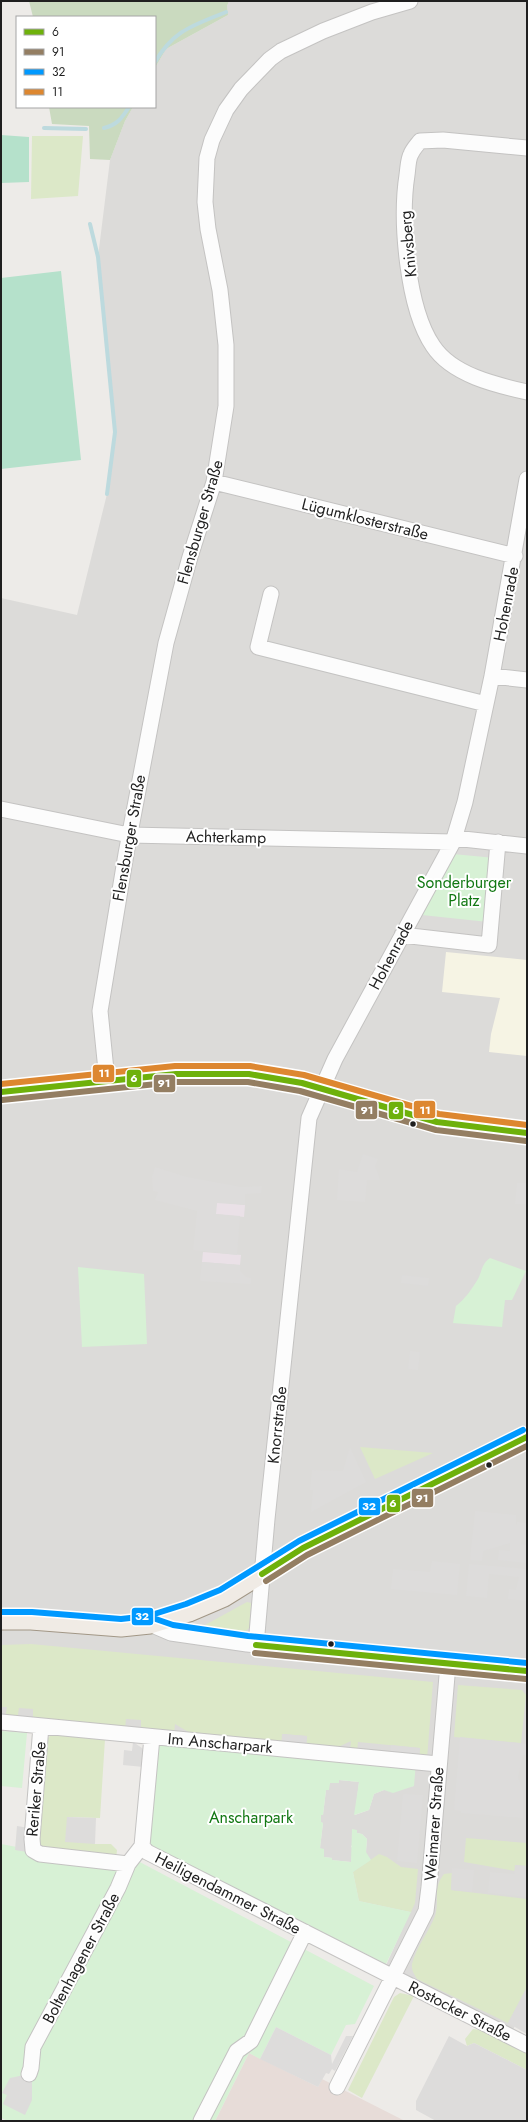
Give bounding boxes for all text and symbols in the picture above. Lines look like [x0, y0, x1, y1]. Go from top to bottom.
legend [16, 16, 156, 108]
text: 6 [52, 23, 59, 41]
text: 91 [52, 43, 64, 61]
text: 32 [52, 63, 66, 81]
text: 11 [52, 83, 63, 101]
street label: Knivsberg [394, 210, 422, 278]
street label: Flensburger Straße [171, 457, 229, 587]
street label: Lügumklosterstraße [299, 492, 431, 546]
street label: Hohenrade [487, 565, 525, 643]
street label: Flensburger Straße [107, 773, 151, 903]
street label: Achterkamp [186, 825, 266, 849]
park label: Sonderburger Platz [417, 871, 512, 912]
street label: Hohenrade [363, 916, 419, 994]
line badge: 11 [92, 1064, 115, 1083]
text: 11 [98, 1065, 110, 1081]
line badge: 6 [126, 1069, 142, 1088]
text: 6 [130, 1070, 138, 1086]
line badge: 91 [153, 1074, 176, 1093]
text: 91 [158, 1075, 170, 1091]
line badge: 91 [355, 1100, 378, 1120]
line badge: 11 [413, 1100, 436, 1119]
line badge: 6 [388, 1101, 404, 1120]
text: 91 [361, 1102, 373, 1118]
text: 6 [392, 1102, 400, 1118]
text: 11 [419, 1102, 431, 1118]
unlabelled marker [408, 1119, 418, 1129]
street label: Knorrstraße [261, 1385, 293, 1465]
unlabelled marker [484, 1460, 494, 1470]
line badge: 91 [411, 1488, 434, 1508]
text: 91 [416, 1490, 428, 1506]
line badge: 6 [386, 1494, 401, 1513]
text: 6 [389, 1495, 397, 1511]
line badge: 32 [358, 1497, 381, 1516]
text: 32 [362, 1498, 376, 1514]
line badge: 32 [131, 1607, 154, 1626]
text: 32 [135, 1608, 149, 1624]
unlabelled marker [326, 1639, 336, 1649]
street label: Im Anscharpark [167, 1727, 274, 1759]
street label: Reriker Straße [20, 1741, 52, 1837]
street label: Weimarer Straße [419, 1766, 449, 1882]
park label: Anscharpark [209, 1806, 294, 1829]
street label: Heiligendammer Straße [151, 1846, 305, 1940]
street label: Boltenhagener Straße [37, 1888, 125, 2028]
street label: Rostocker Straße [405, 1975, 515, 2047]

